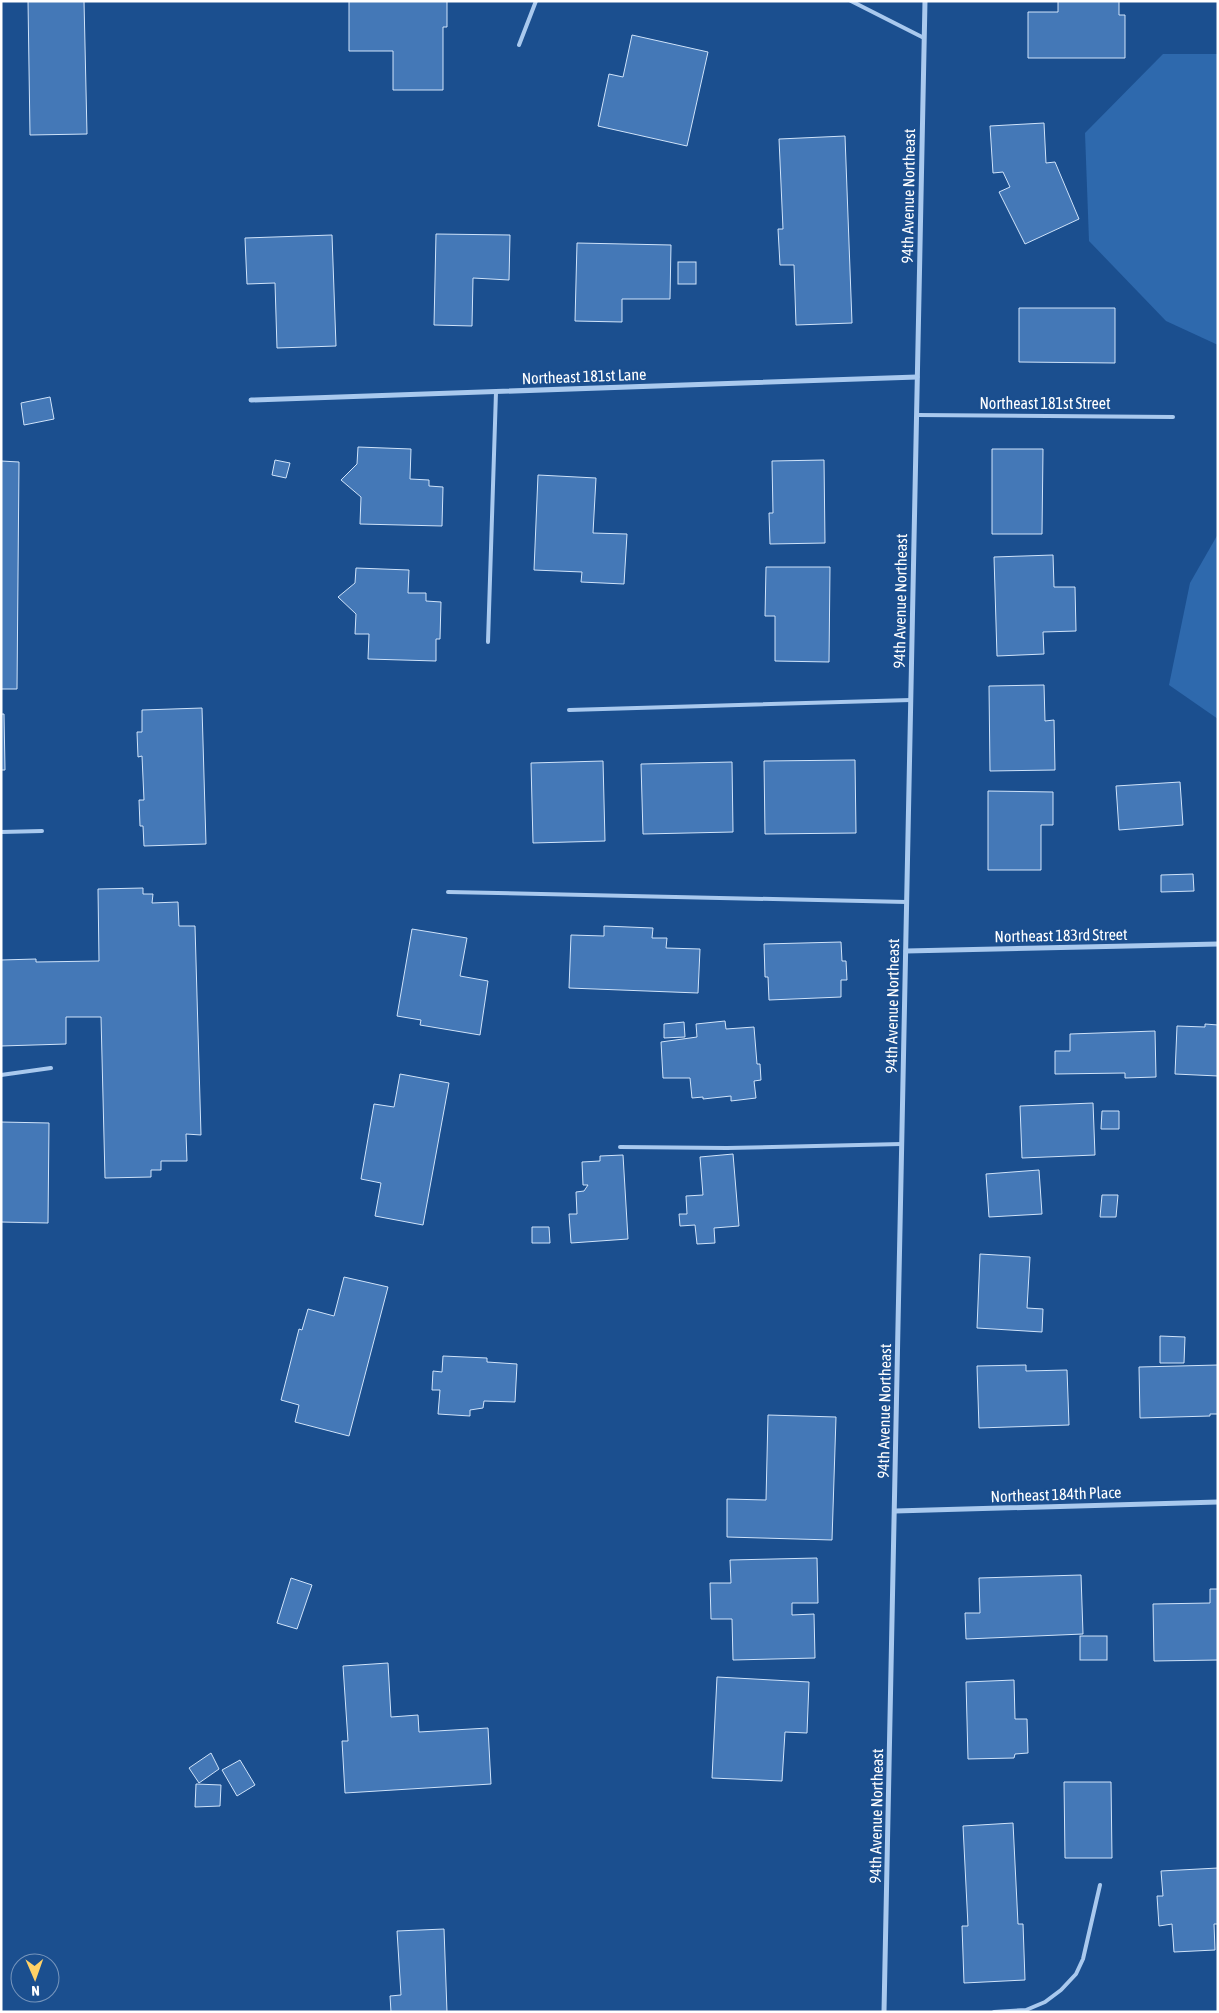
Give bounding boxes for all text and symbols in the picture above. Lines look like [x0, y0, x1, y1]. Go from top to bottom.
street label: 94th Avenue Northeast [898, 128, 918, 264]
street label: Northeast 181st Lane [521, 365, 647, 387]
street label: Northeast 181st Street [979, 394, 1111, 412]
street label: 94th Avenue Northeast [890, 533, 910, 669]
street label: Northeast 183rd Street [994, 925, 1128, 945]
street label: 94th Avenue Northeast [882, 938, 902, 1074]
street label: 94th Avenue Northeast [874, 1343, 894, 1479]
street label: Northeast 184th Place [990, 1483, 1122, 1505]
street label: 94th Avenue Northeast [866, 1748, 886, 1884]
north arrow [10, 1953, 60, 2003]
text: N [31, 1983, 40, 1999]

